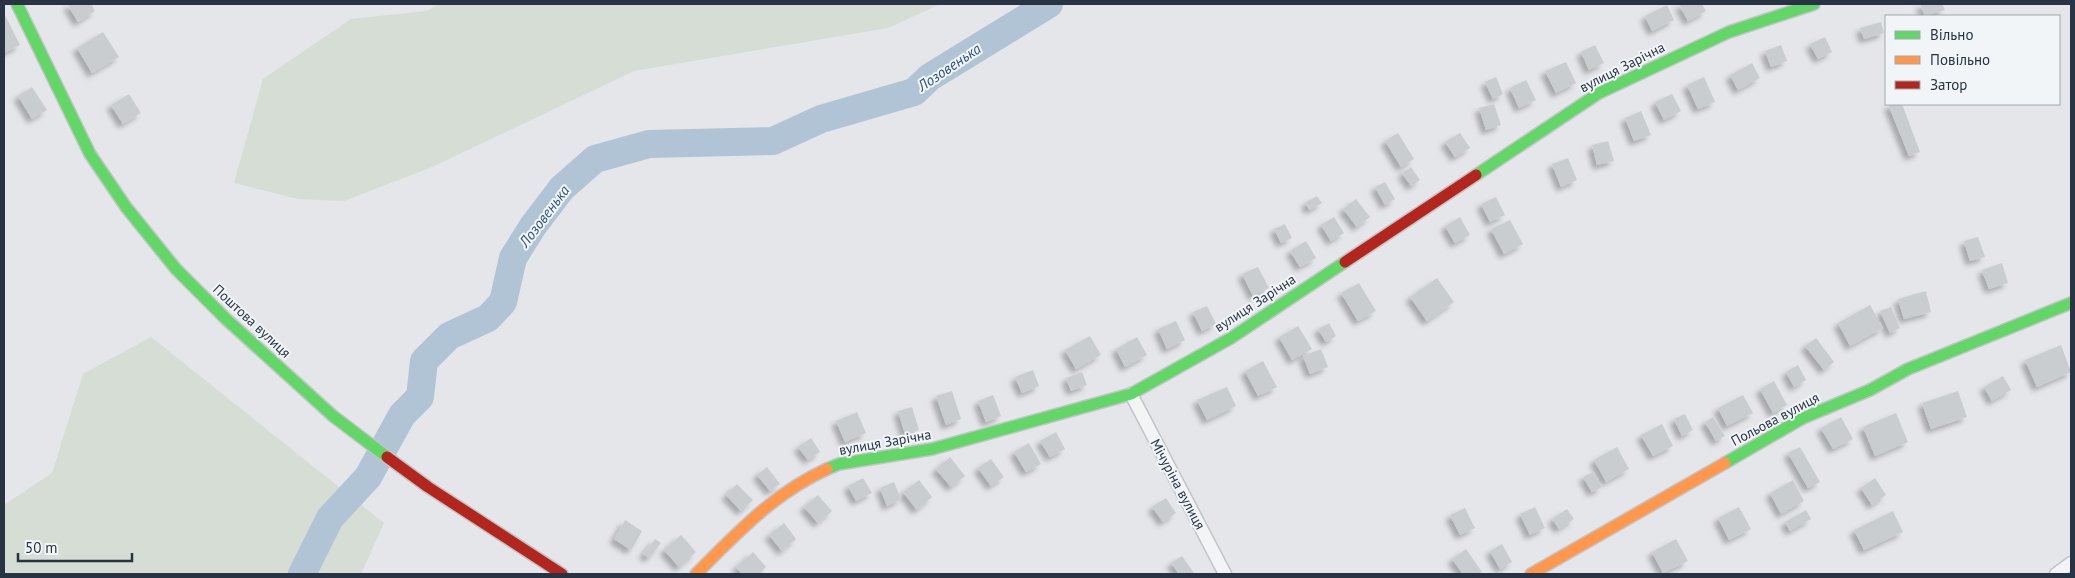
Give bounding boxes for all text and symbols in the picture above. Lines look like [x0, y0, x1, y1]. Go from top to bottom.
legend [1885, 15, 2060, 105]
text: Вільно [1930, 25, 1973, 44]
street label: вулиця Зарічна [1576, 38, 1668, 96]
water label: Лозовенька [913, 39, 985, 96]
text: Повільно [1930, 50, 1990, 69]
text: Затор [1930, 75, 1967, 94]
water label: Лозовенька [514, 181, 574, 251]
street label: вулиця Зарічна [1211, 270, 1299, 336]
street label: Поштова вулиця [209, 280, 295, 362]
street label: Польова вулиця [1728, 388, 1822, 450]
street label: вулиця Зарічна [838, 425, 933, 459]
street label: Мічуріна вулиця [1147, 436, 1209, 532]
scale bar [18, 530, 131, 562]
text: 50 m [25, 538, 58, 557]

